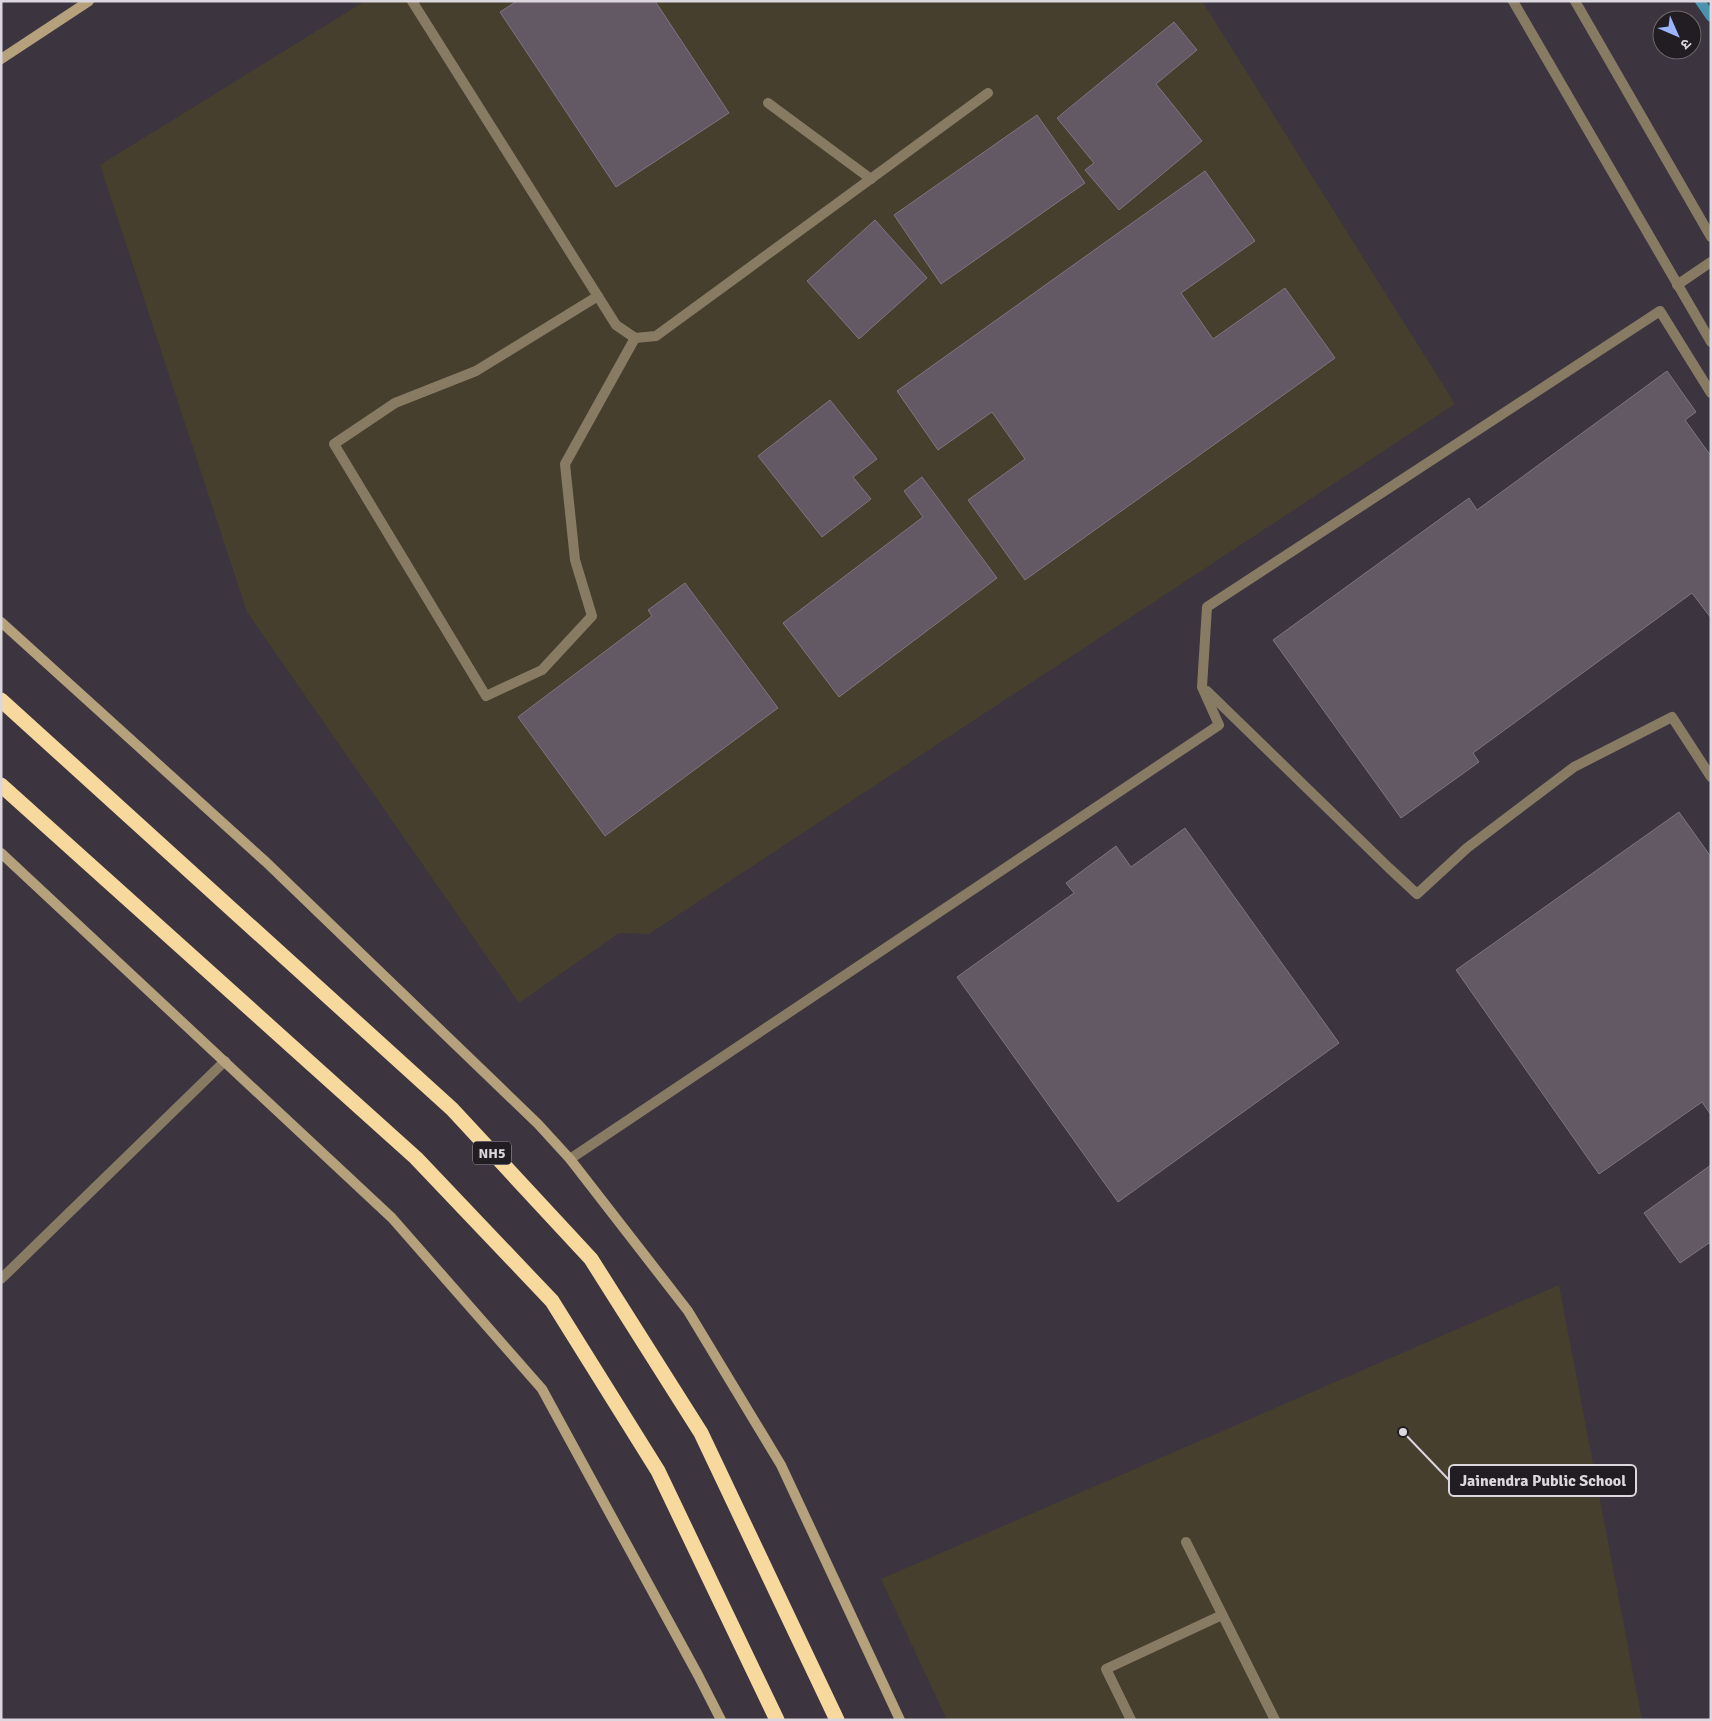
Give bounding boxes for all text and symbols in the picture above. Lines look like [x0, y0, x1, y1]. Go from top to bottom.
north arrow [1652, 10, 1702, 60]
text: उ [1676, 35, 1695, 53]
road number: NH5 [473, 1142, 511, 1164]
callout: Jainendra Public School [1449, 1465, 1636, 1496]
text: Jainendra Public School [1460, 1471, 1626, 1491]

